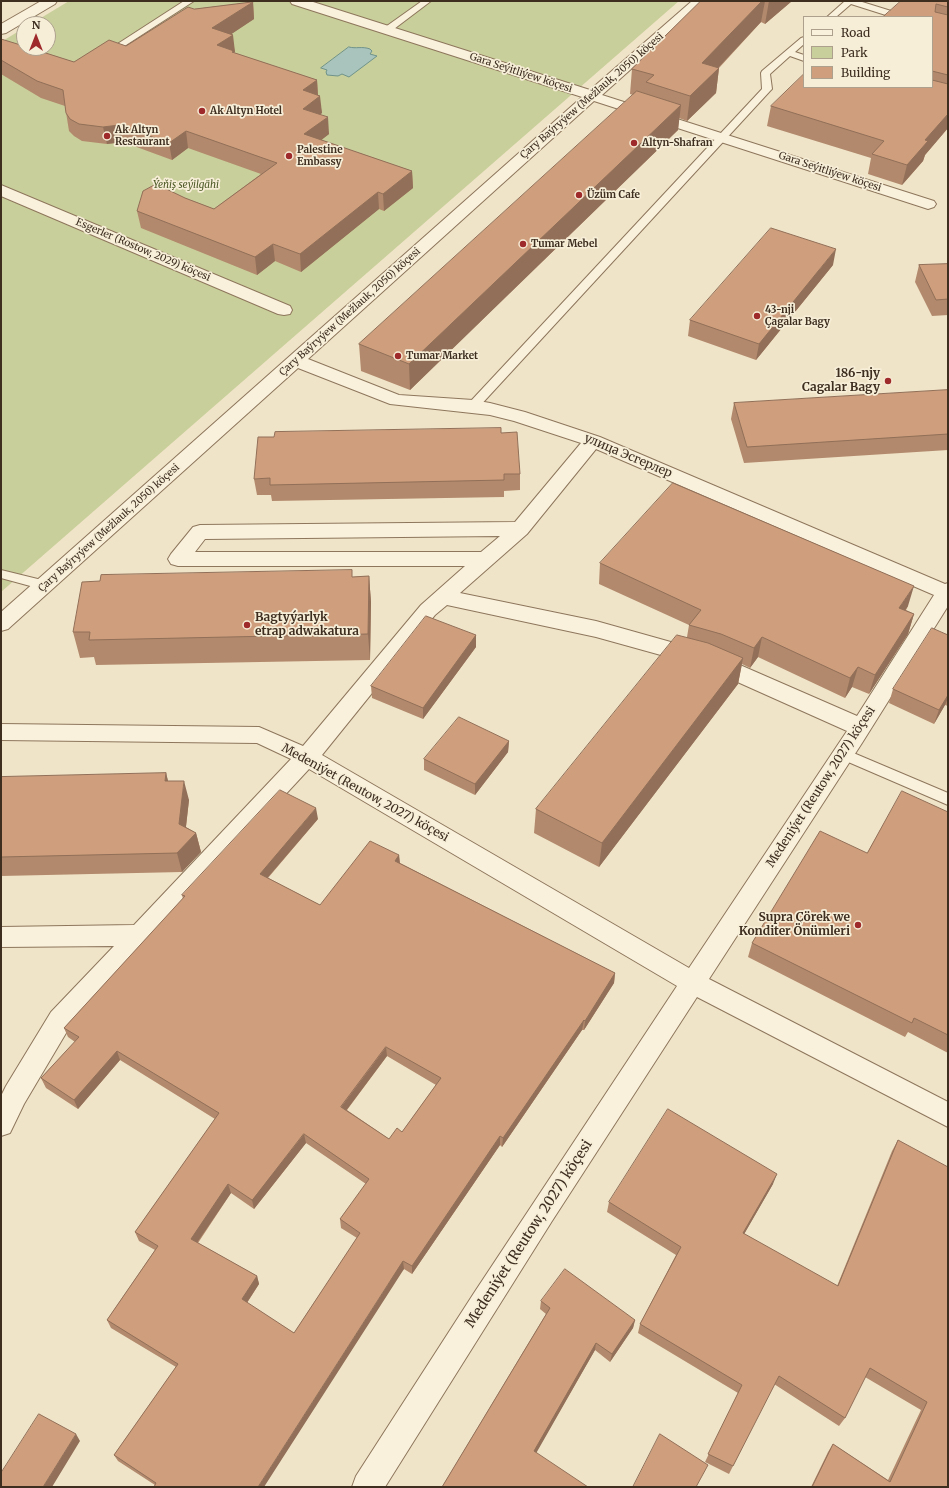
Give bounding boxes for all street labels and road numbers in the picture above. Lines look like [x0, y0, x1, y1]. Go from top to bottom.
street label: Çary Baýryýew (Mežlauk, 2050) köçesi [518, 31, 666, 161]
street label: Gara Seýitliýew köçesi [468, 51, 574, 95]
street label: Gara Seýitliýew köçesi [777, 150, 883, 194]
street label: Esgerler (Rostow, 2029) köçesi [74, 216, 212, 284]
street label: Çary Baýryýew (Mežlauk, 2050) köçesi [277, 245, 423, 379]
street label: улица Эсгерлер [582, 431, 674, 481]
street label: Çary Baýryýew (Mežlauk, 2050) köçesi [36, 461, 182, 595]
street label: Medeniýet (Reutow, 2027) köçesi [764, 704, 878, 870]
street label: Medeniýet (Reutow, 2027) köçesi [279, 741, 451, 845]
street label: Medeniýet (Reutow, 2027) köçesi [462, 1137, 596, 1331]

